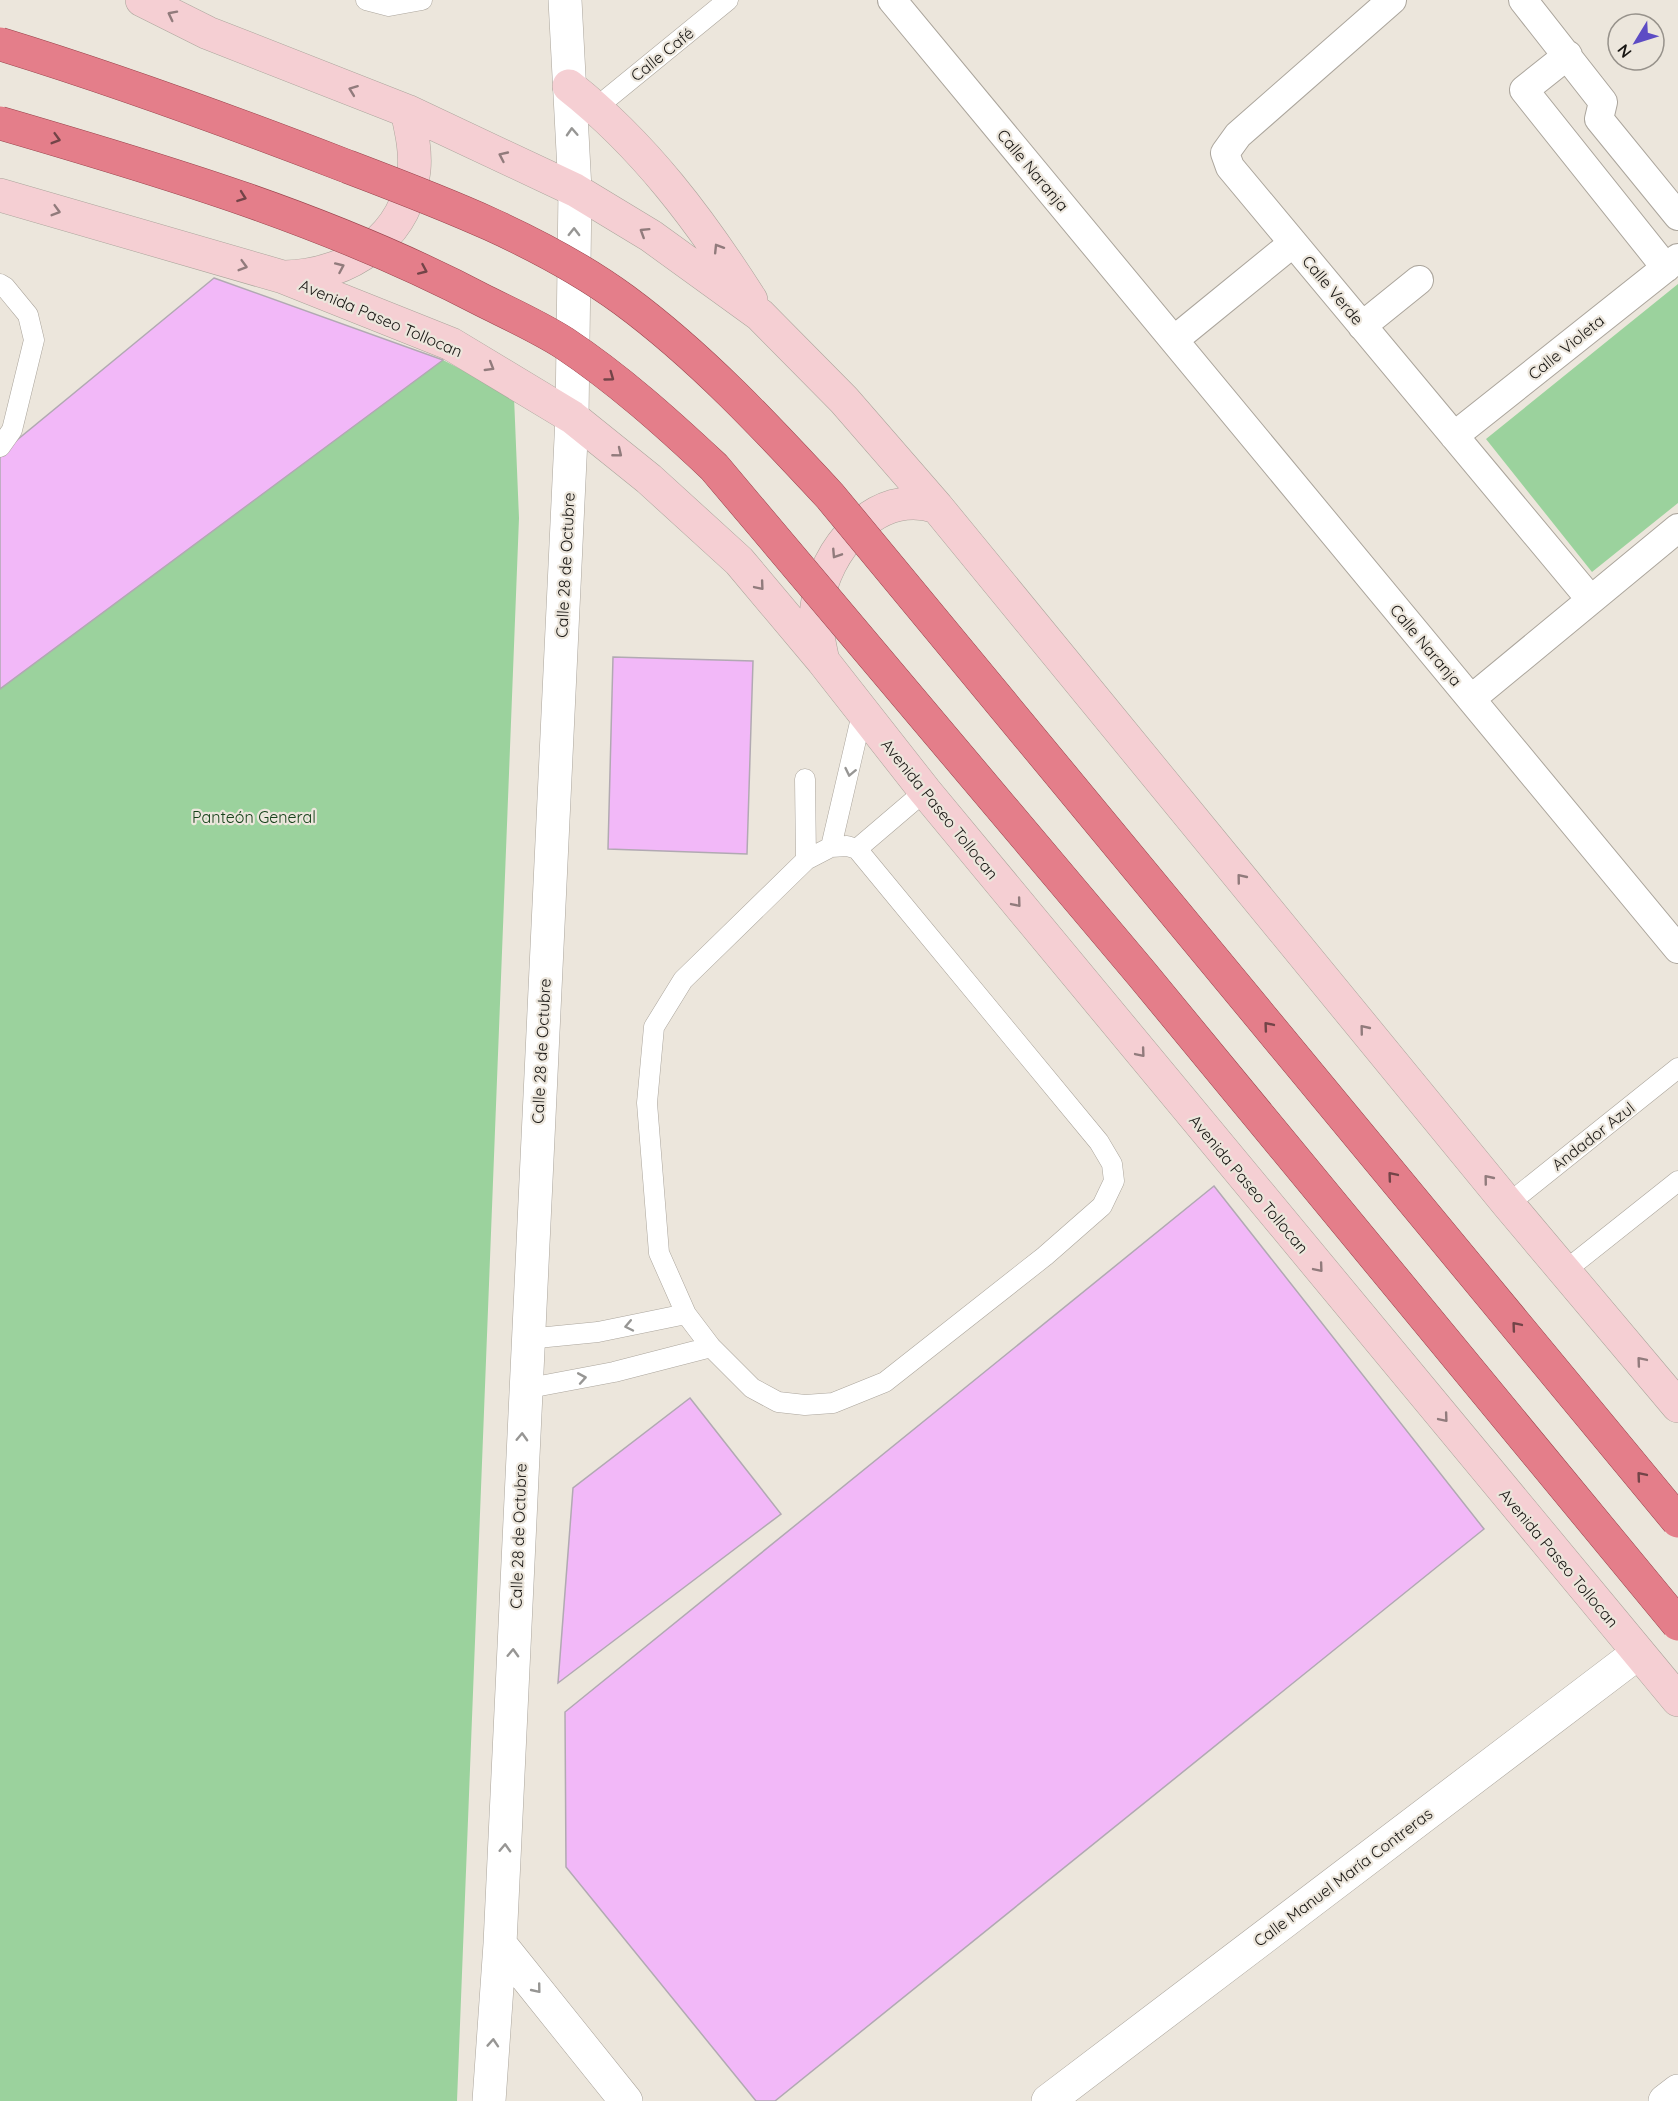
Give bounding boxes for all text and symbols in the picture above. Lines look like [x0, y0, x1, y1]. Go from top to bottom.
one-way arrow [168, 11, 179, 23]
north arrow [1606, 12, 1666, 72]
street label: Calle Café [627, 23, 697, 85]
text: N [1613, 40, 1636, 62]
one-way arrow [348, 84, 358, 97]
street label: Calle Naranja [993, 125, 1073, 215]
one-way arrow [565, 127, 578, 136]
one-way arrow [50, 132, 61, 144]
one-way arrow [498, 152, 509, 164]
one-way arrow [236, 190, 247, 203]
one-way arrow [50, 204, 61, 216]
one-way arrow [568, 228, 580, 237]
one-way arrow [640, 228, 650, 240]
one-way arrow [714, 243, 725, 254]
street label: Calle Verde [1298, 251, 1368, 329]
one-way arrow [237, 259, 248, 271]
one-way arrow [334, 262, 345, 274]
one-way arrow [416, 263, 427, 275]
street label: Avenida Paseo Tollocan [297, 275, 465, 361]
street label: Calle Violeta [1524, 310, 1608, 384]
one-way arrow [484, 360, 494, 372]
one-way arrow [604, 369, 615, 380]
one-way arrow [611, 446, 622, 457]
street label: Calle 28 de Octubre [551, 492, 579, 638]
one-way arrow [832, 547, 843, 558]
one-way arrow [753, 579, 764, 590]
street label: Calle Naranja [1386, 600, 1466, 690]
street label: Avenida Paseo Tollocan [877, 735, 1003, 883]
one-way arrow [844, 766, 857, 776]
park label: Panteón General [192, 807, 316, 827]
one-way arrow [1237, 874, 1248, 885]
one-way arrow [1010, 896, 1021, 907]
street label: Calle 28 de Octubre [527, 978, 555, 1124]
one-way arrow [1264, 1021, 1275, 1032]
one-way arrow [1361, 1024, 1372, 1035]
one-way arrow [1134, 1046, 1145, 1057]
street label: Andador Azul [1548, 1097, 1638, 1175]
street label: Avenida Paseo Tollocan [1185, 1111, 1313, 1257]
one-way arrow [1388, 1172, 1399, 1183]
one-way arrow [1484, 1175, 1495, 1186]
one-way arrow [1312, 1261, 1323, 1272]
one-way arrow [624, 1319, 634, 1332]
one-way arrow [1513, 1322, 1524, 1333]
one-way arrow [1637, 1356, 1648, 1367]
one-way arrow [577, 1372, 587, 1385]
one-way arrow [1436, 1412, 1447, 1423]
one-way arrow [516, 1433, 529, 1442]
street label: Calle 28 de Octubre [505, 1463, 531, 1609]
one-way arrow [1637, 1472, 1648, 1483]
street label: Avenida Paseo Tollocan [1495, 1485, 1623, 1631]
one-way arrow [506, 1649, 519, 1658]
street label: Calle Manuel María Contreras [1250, 1803, 1436, 1951]
one-way arrow [498, 1843, 511, 1852]
one-way arrow [529, 1983, 540, 1994]
one-way arrow [487, 2038, 500, 2047]

